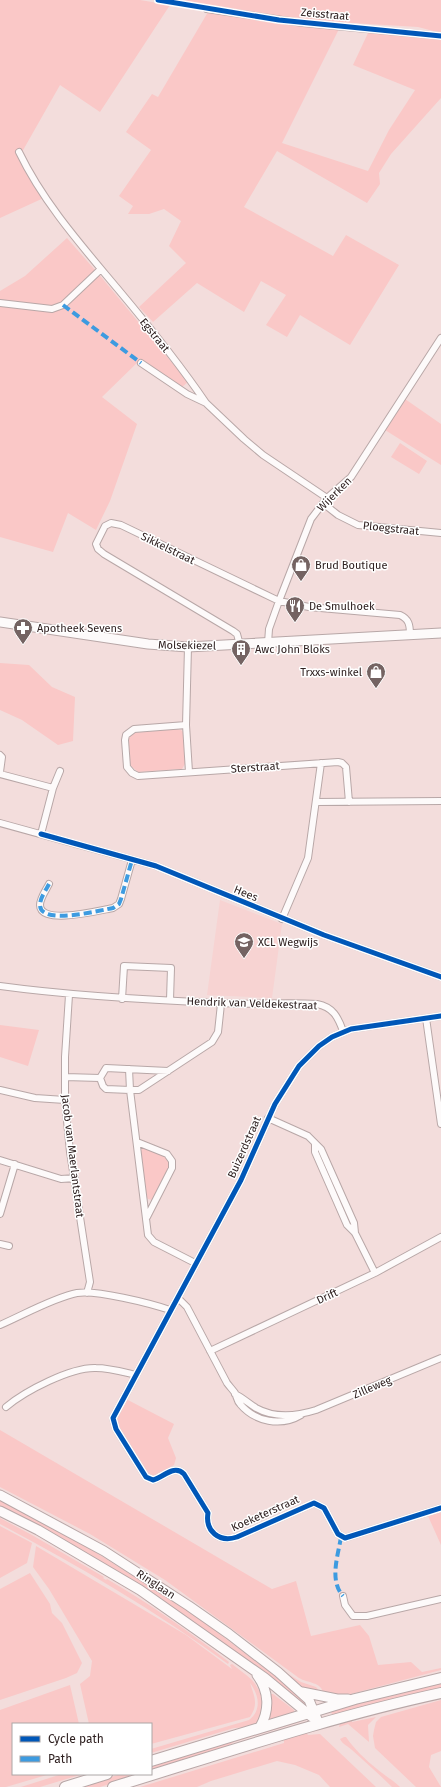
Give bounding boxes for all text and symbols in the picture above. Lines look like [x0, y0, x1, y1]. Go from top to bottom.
street label: Zeisstraat [300, 6, 350, 23]
street label: Egstraat [137, 316, 172, 355]
street label: Wijerken [314, 474, 354, 514]
street label: Ploegstraat [362, 519, 420, 538]
street label: Sikkelstraat [139, 530, 197, 567]
shop icon: Brud Boutique [290, 554, 312, 582]
place label: Brud Boutique [315, 559, 387, 572]
restaurant icon: De Smulhoek [284, 595, 306, 623]
place label: De Smulhoek [309, 600, 375, 613]
pharmacy icon: Apotheek Sevens [12, 617, 34, 645]
place label: Apotheek Sevens [37, 622, 122, 635]
street label: Molsekiezel [158, 638, 216, 653]
building icon: Awc John Bloks [230, 638, 252, 666]
place label: Awc John Bloks [255, 643, 330, 656]
shop icon: Trxxs-winkel [365, 661, 387, 689]
place label: Trxxs-winkel [300, 666, 362, 679]
street label: Sterstraat [230, 759, 280, 776]
street label: Hees [232, 883, 260, 904]
school or university icon: XCL Wegwijs [233, 931, 255, 959]
place label: XCL Wegwijs [258, 936, 318, 949]
street label: Hendrik van Veldekestraat [186, 995, 318, 1012]
street label: Jacob van Maerlantstraat [58, 1094, 87, 1218]
street label: Buizerdstraat [225, 1114, 264, 1180]
street label: Drift [314, 1286, 340, 1307]
street label: Zilleweg [351, 1373, 394, 1401]
street label: Koeketerstraat [229, 1493, 301, 1534]
street label: Ringlaan [134, 1567, 177, 1602]
legend [12, 1723, 152, 1775]
text: Cycle path [48, 1732, 104, 1746]
text: Path [48, 1752, 72, 1766]

